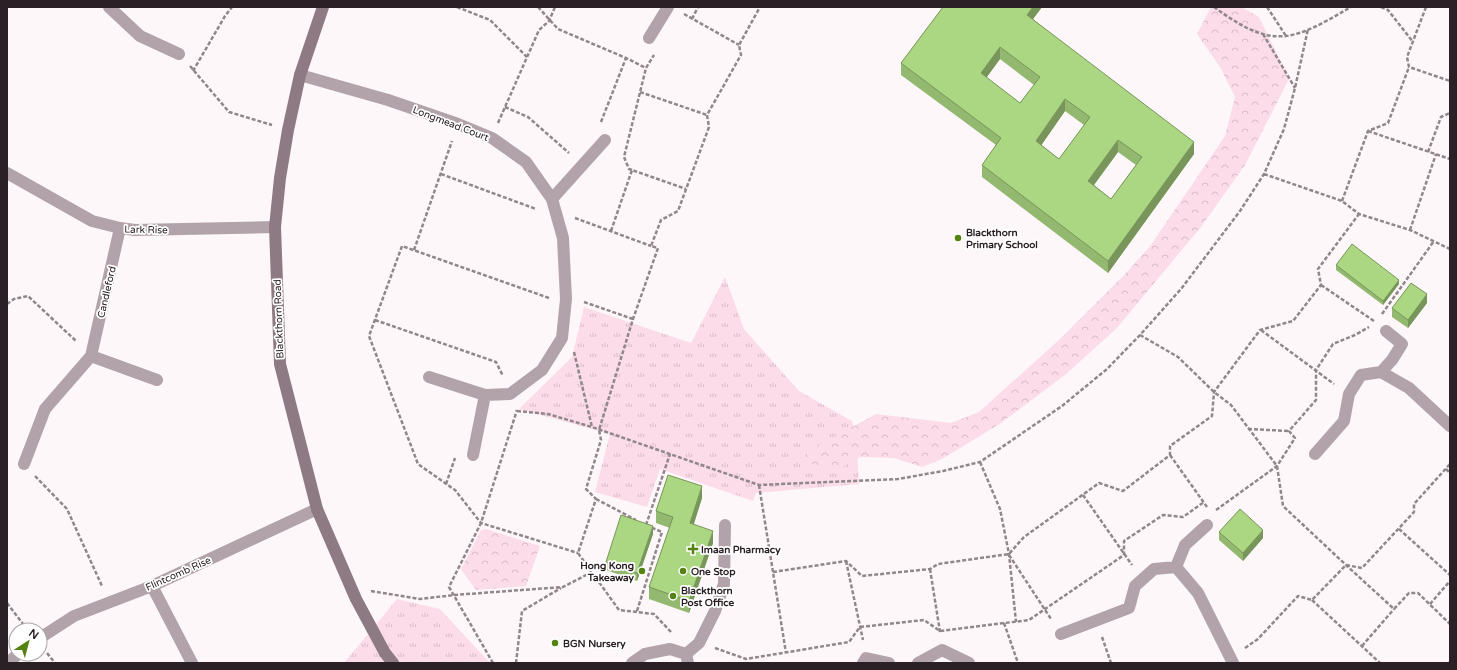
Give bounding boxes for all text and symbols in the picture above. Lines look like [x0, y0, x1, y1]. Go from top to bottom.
street label: Longmead Court [411, 104, 490, 144]
street label: Lark Rise [124, 224, 168, 236]
place label: Blackthorn Primary School [966, 227, 1038, 251]
marker: Blackthorn Primary School [953, 233, 963, 243]
street label: Candleford [95, 265, 119, 319]
street label: Blackthorn Road [272, 279, 286, 359]
marker: Imaan Pharmacy [688, 544, 698, 554]
place label: Imaan Pharmacy [701, 544, 781, 556]
street label: Flintcomb Rise [144, 554, 213, 594]
place label: Hong Kong Takeaway [580, 560, 635, 584]
marker: Hong Kong Takeaway [637, 566, 647, 576]
marker: One Stop [678, 566, 688, 576]
place label: One Stop [691, 566, 736, 578]
place label: Blackthorn Post Office [681, 585, 735, 609]
marker: Blackthorn Post Office [668, 591, 678, 601]
north arrow [8, 622, 48, 662]
text: N [26, 626, 41, 642]
marker: BGN Nursery [550, 638, 560, 648]
place label: BGN Nursery [563, 638, 626, 650]

